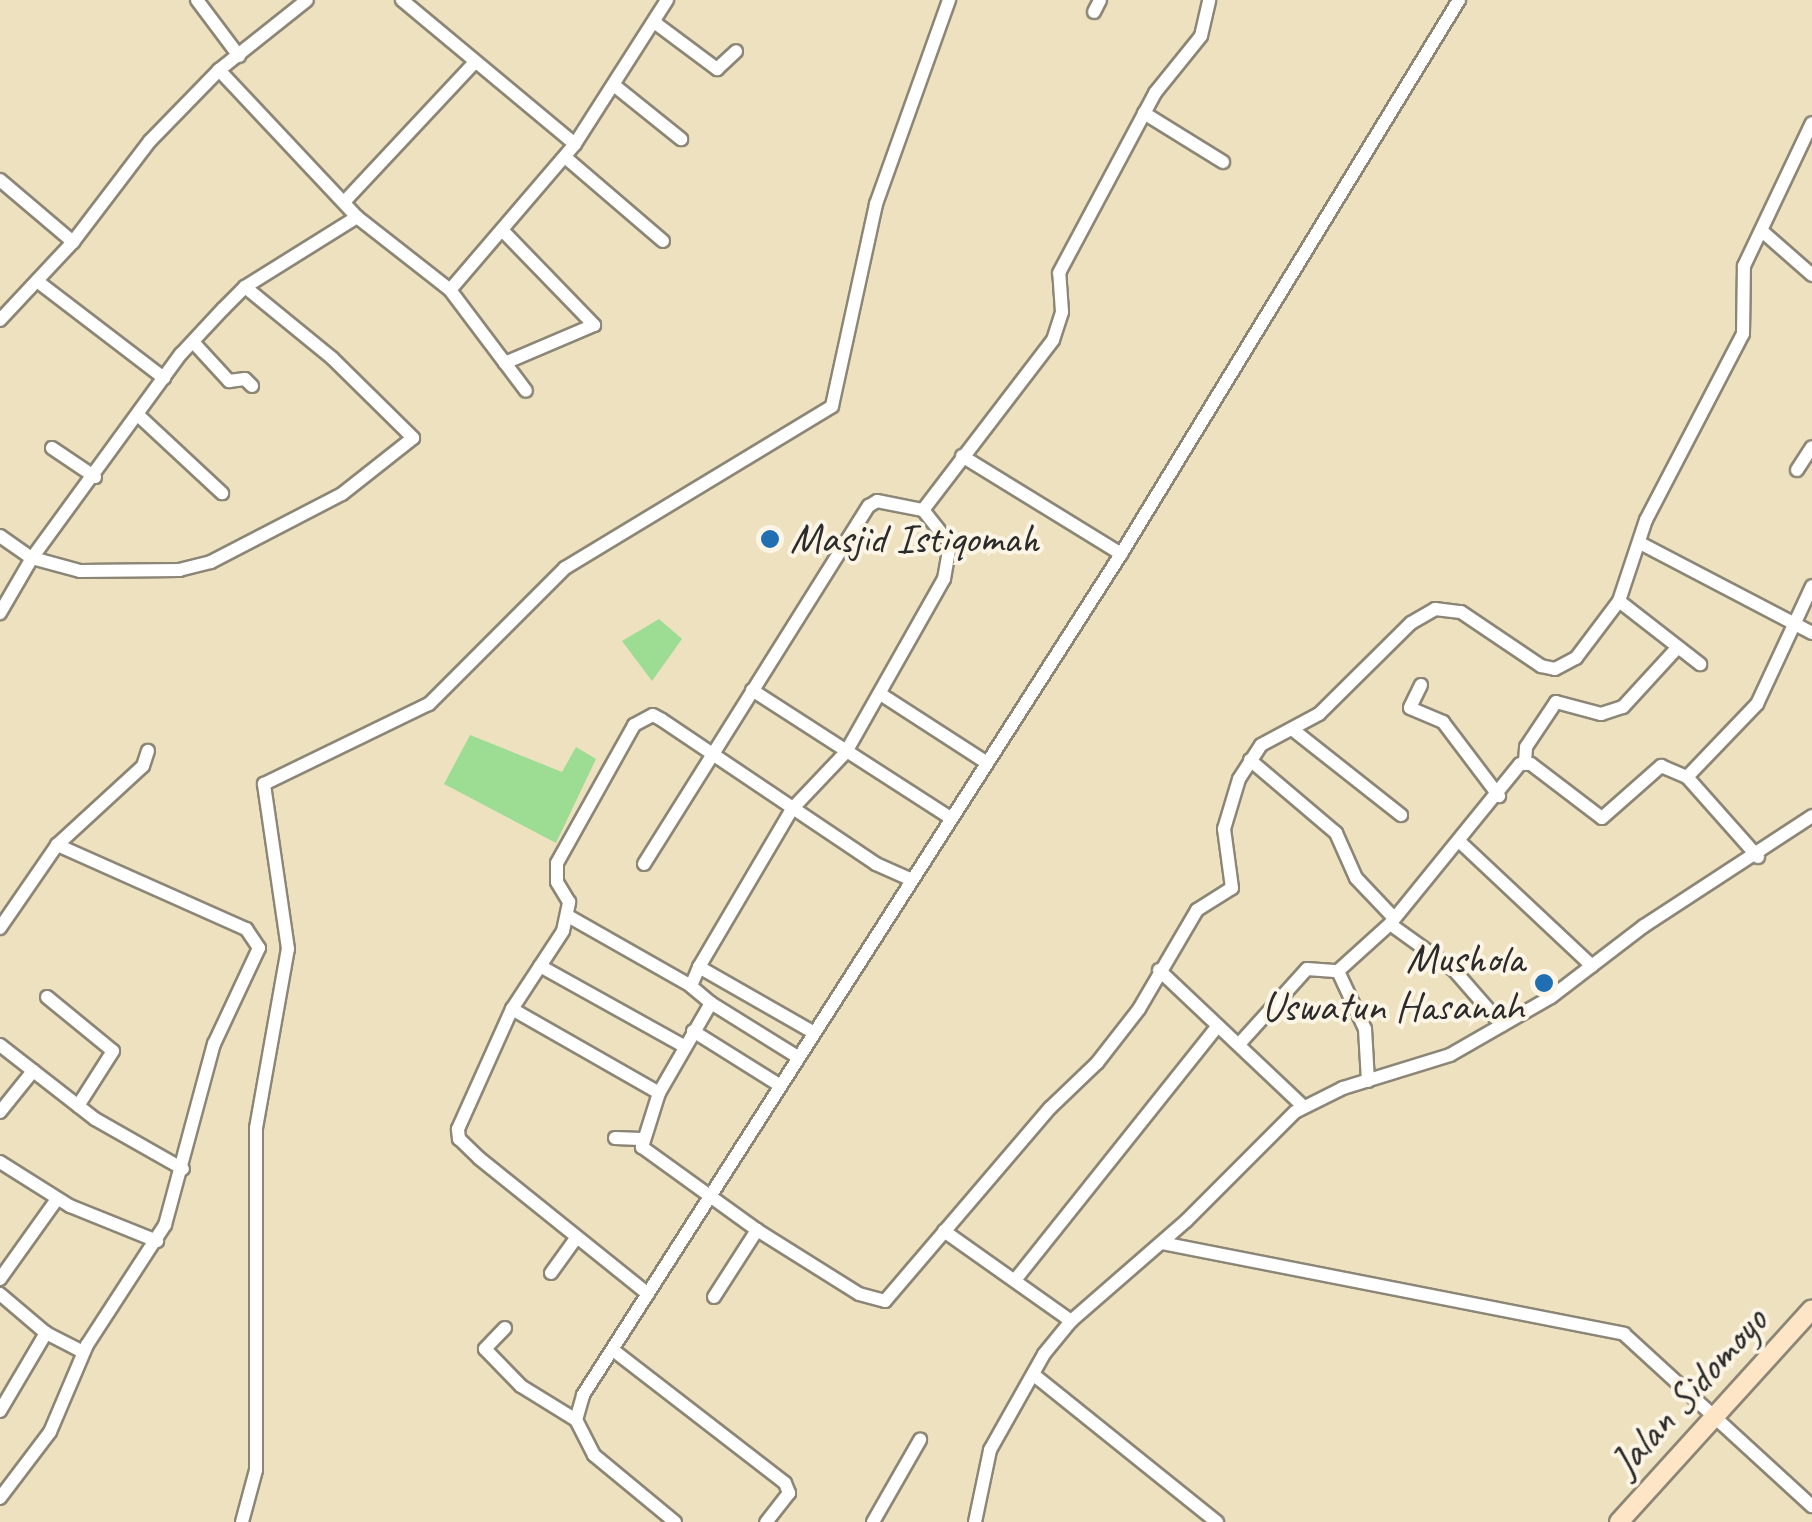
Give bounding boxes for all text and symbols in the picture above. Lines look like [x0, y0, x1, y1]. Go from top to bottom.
place label: Masjid Istiqomah [790, 514, 1039, 564]
marker: Masjid Istiqomah [759, 528, 781, 550]
place label: Mushola Uswatun Hasanah [1262, 934, 1524, 1032]
marker: Mushola Uswatun Hasanah [1533, 972, 1555, 994]
street label: Jalan Sidomoyo [1599, 1296, 1779, 1488]

